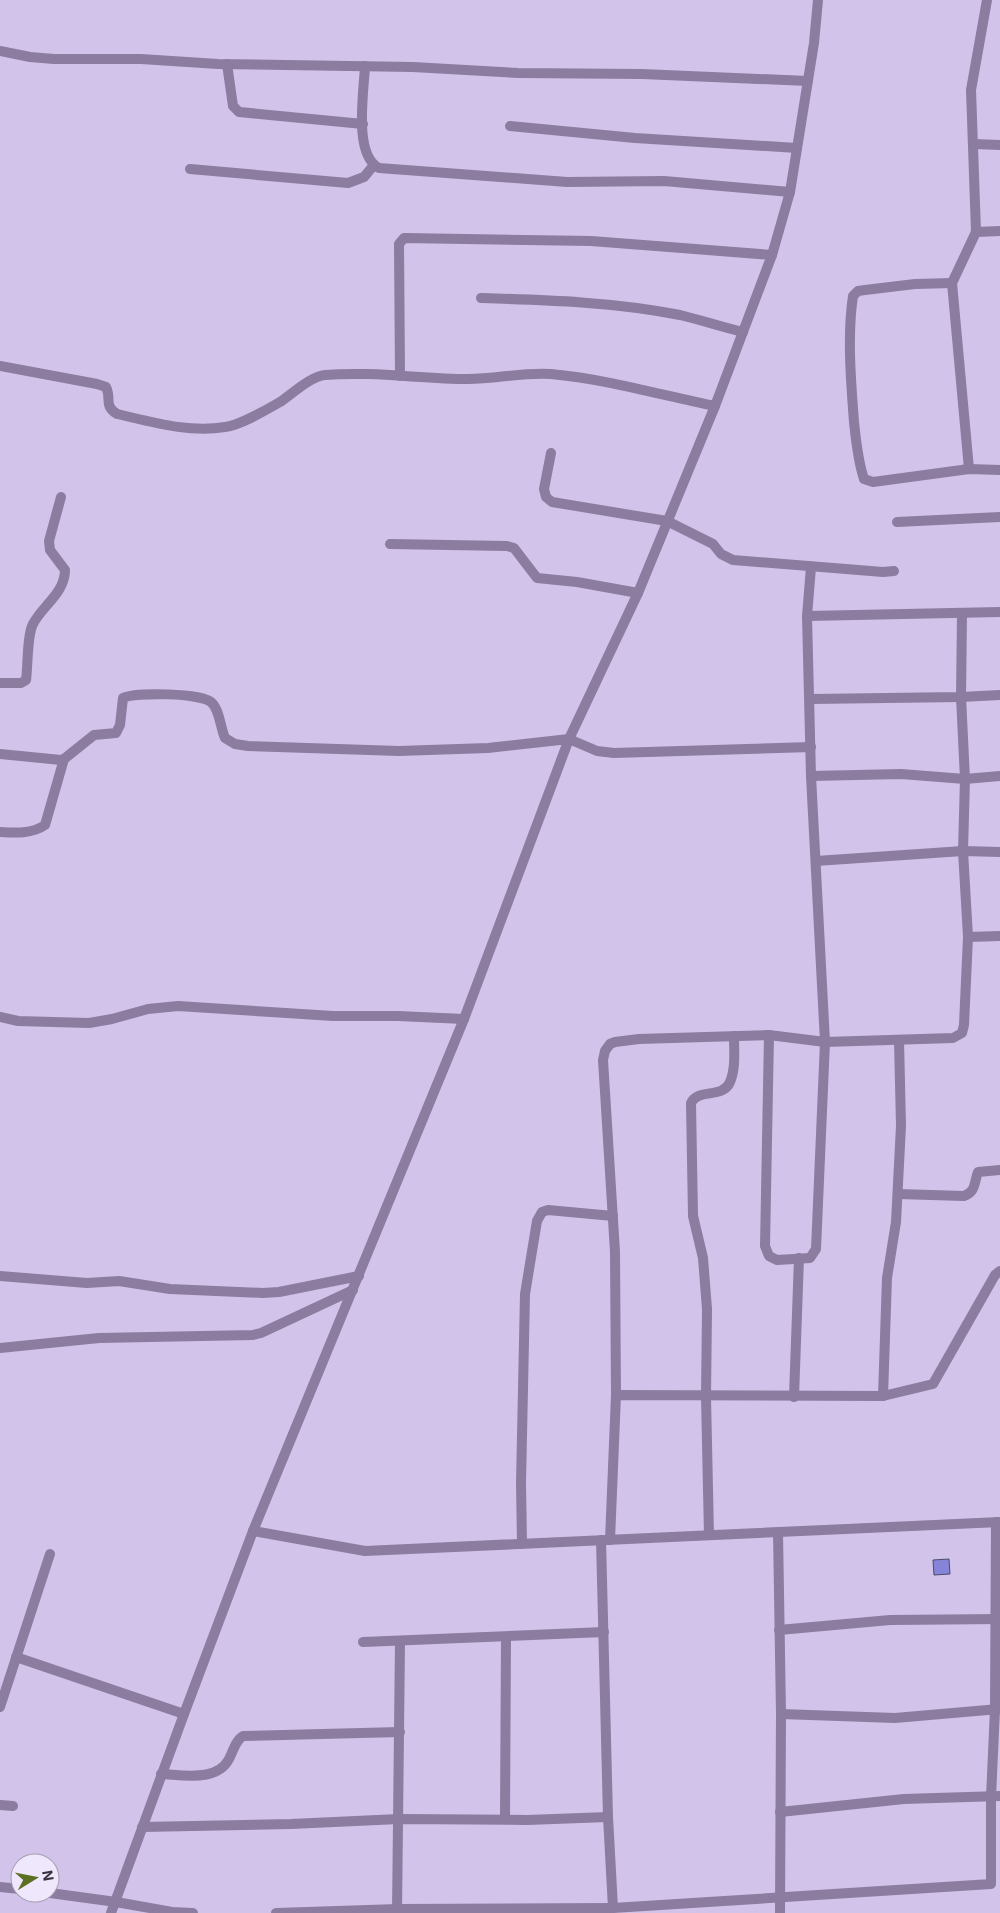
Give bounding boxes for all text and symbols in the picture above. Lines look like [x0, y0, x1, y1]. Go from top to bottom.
north arrow [10, 1853, 60, 1903]
text: N [39, 1869, 58, 1882]

